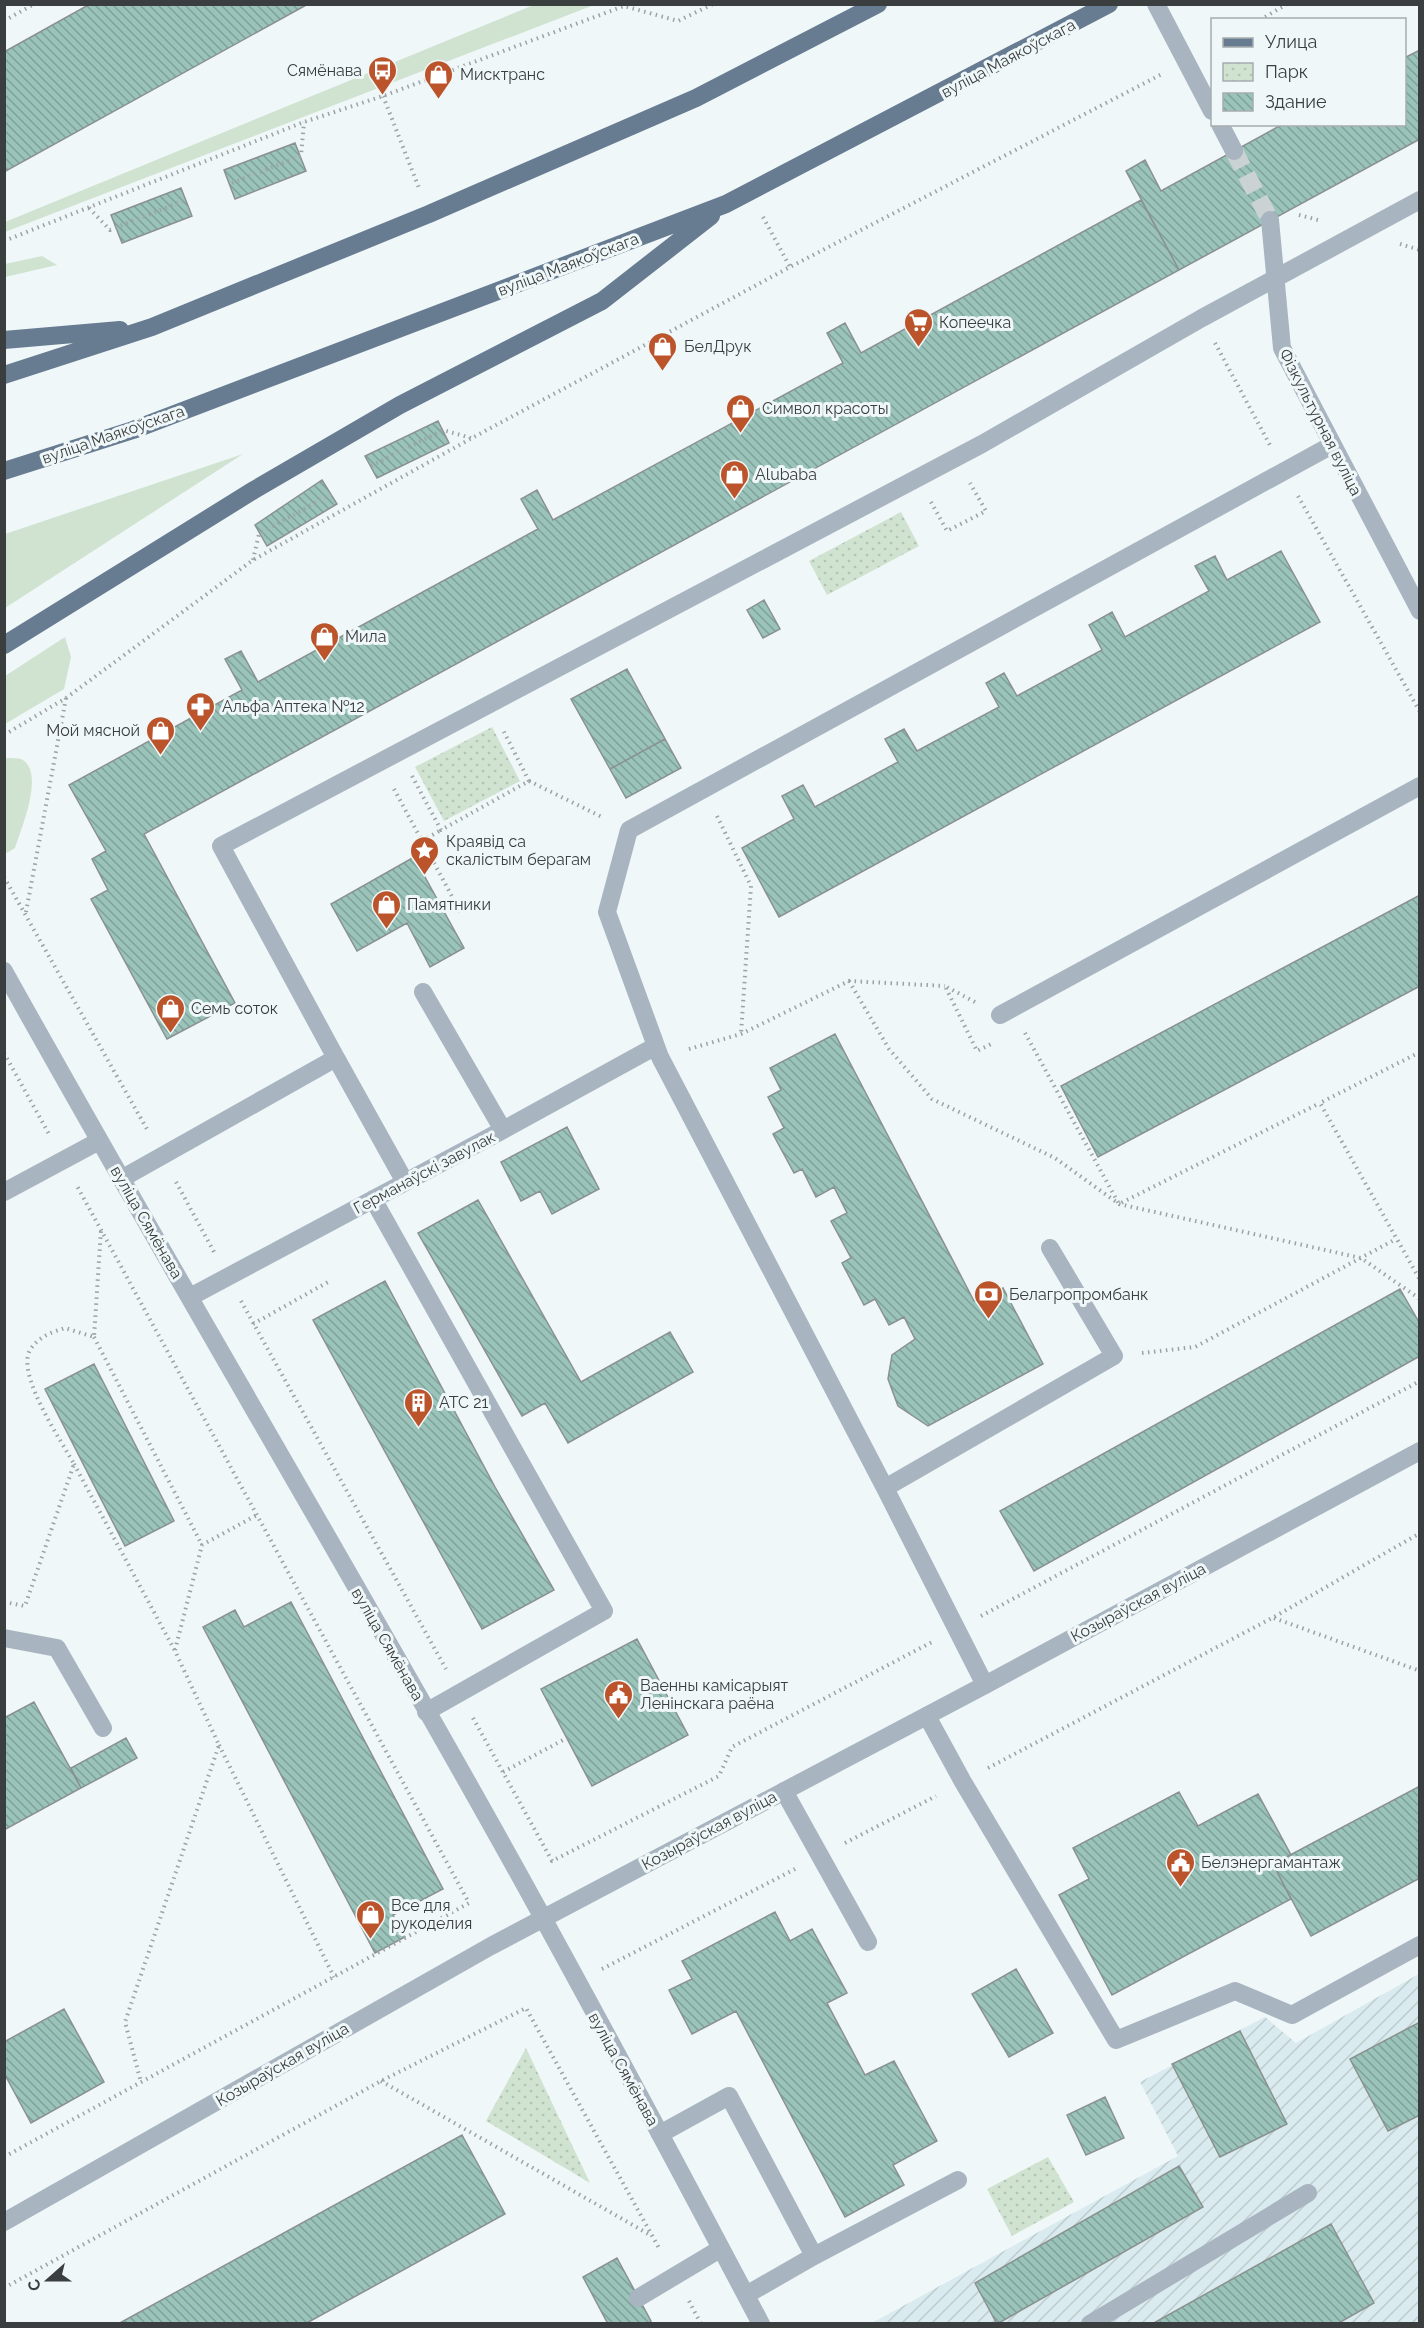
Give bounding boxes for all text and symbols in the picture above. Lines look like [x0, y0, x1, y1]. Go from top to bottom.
street label: вуліца Маякоўскага [938, 15, 1079, 102]
legend [1211, 18, 1406, 126]
text: Улица [1265, 31, 1317, 52]
bus stop icon: Сямёнава [367, 54, 399, 96]
shop icon: Мисктранс [423, 58, 455, 100]
place label: Сямёнава [287, 61, 362, 80]
text: Парк [1265, 61, 1308, 82]
place label: Мисктранс [460, 65, 545, 84]
text: Здание [1265, 91, 1327, 112]
street label: вуліца Маякоўскага [495, 229, 641, 300]
supermarket icon: Копеечка [902, 306, 934, 348]
place label: Копеечка [939, 313, 1011, 332]
shop icon: БелДрук [647, 330, 679, 372]
place label: БелДрук [684, 337, 752, 356]
street label: Фізкультурная вуліца [1275, 346, 1366, 499]
shop icon: Символ красоты [725, 392, 757, 434]
place label: Символ красоты [762, 399, 889, 418]
street label: вуліца Маякоўскага [39, 401, 187, 468]
shop icon: Alubaba [718, 458, 750, 500]
place label: Alubaba [755, 465, 817, 484]
shop icon: Мила [308, 620, 340, 662]
place label: Мила [345, 627, 386, 646]
pharmacy icon: Альфа Аптека №12 [185, 690, 217, 732]
place label: Альфа Аптека №12 [222, 697, 365, 716]
shop icon: Мой мясной [145, 714, 177, 756]
place label: Мой мясной [46, 721, 140, 740]
place label: Краявід са скалістым берагам [446, 832, 591, 869]
place icon: Краявід са скалістым берагам [409, 834, 441, 876]
shop icon: Памятники [370, 888, 402, 930]
place label: Памятники [407, 895, 491, 914]
shop icon: Семь соток [154, 992, 186, 1034]
place label: Семь соток [191, 999, 278, 1018]
street label: Германаўскі завулак [350, 1127, 498, 1218]
street label: вуліца Сямёнава [107, 1163, 187, 1282]
bank icon: Белагропромбанк [972, 1278, 1004, 1320]
place label: Белагропромбанк [1009, 1285, 1148, 1304]
building icon: АТС 21 [402, 1386, 434, 1428]
place label: АТС 21 [439, 1393, 489, 1412]
street label: Козыраўская вуліца [1068, 1559, 1209, 1646]
street label: вуліца Сямёнава [348, 1585, 428, 1704]
place label: Ваенны камісарыят Ленінскага раёна [640, 1676, 789, 1713]
public building icon: Ваенны камісарыят Ленінскага раёна [603, 1678, 635, 1720]
street label: Козыраўская вуліца [639, 1787, 780, 1874]
public building icon: Белэнергамантаж [1164, 1846, 1196, 1888]
place label: Белэнергамантаж [1201, 1853, 1341, 1872]
place label: Все для рукоделия [391, 1896, 472, 1933]
shop icon: Все для рукоделия [354, 1898, 386, 1940]
street label: вуліца Сямёнава [584, 2009, 663, 2129]
street label: Козыраўская вуліца [213, 2019, 352, 2110]
north arrow [18, 2250, 78, 2310]
text: С [24, 2277, 45, 2294]

